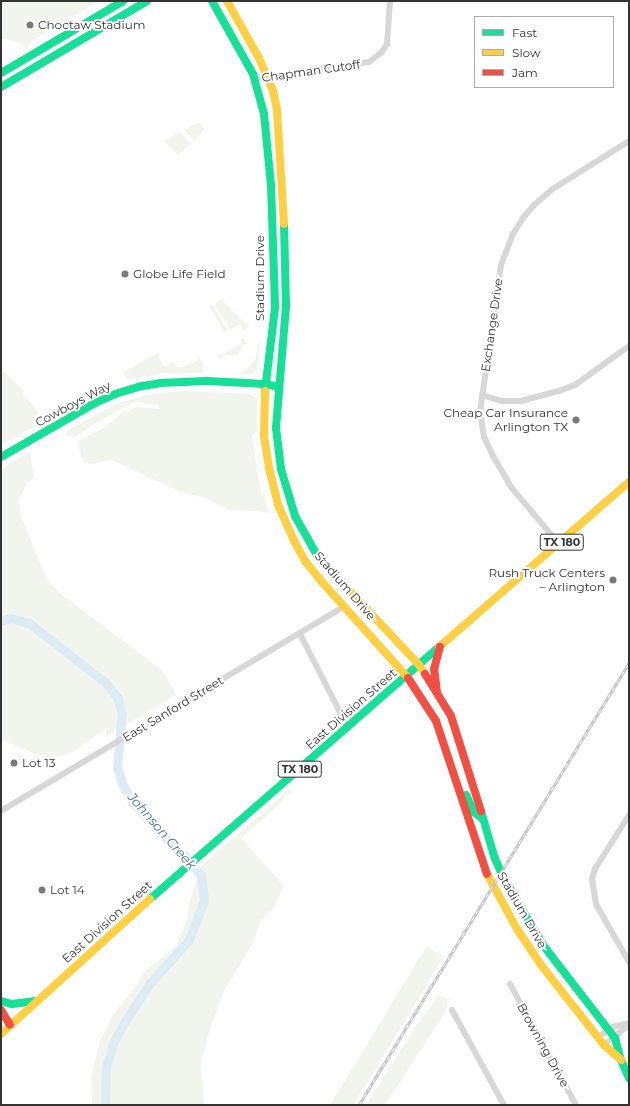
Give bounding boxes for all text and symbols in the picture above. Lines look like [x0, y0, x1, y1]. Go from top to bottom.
legend [474, 16, 614, 88]
place label: Choctaw Stadium [38, 18, 146, 32]
marker: Choctaw Stadium [25, 20, 35, 30]
text: Fast [512, 25, 537, 40]
text: Slow [512, 45, 541, 60]
street label: Chapman Cutoff [261, 57, 361, 85]
text: Jam [512, 65, 538, 80]
street label: Stadium Drive [253, 235, 267, 321]
place label: Globe Life Field [133, 267, 226, 281]
marker: Globe Life Field [120, 269, 130, 279]
street label: Exchange Drive [478, 277, 506, 373]
street label: Cowboys Way [33, 378, 113, 430]
place label: Cheap Car Insurance Arlington TX [443, 406, 568, 434]
marker: Cheap Car Insurance Arlington TX [571, 415, 581, 425]
road number: TX 180 [539, 533, 585, 551]
street label: Stadium Drive [311, 549, 379, 623]
place label: Rush Truck Centers – Arlington [488, 566, 605, 594]
marker: Rush Truck Centers – Arlington [608, 575, 618, 585]
street label: East Division Street [303, 666, 399, 752]
street label: East Sanford Street [120, 673, 226, 745]
place label: Lot 13 [22, 756, 56, 770]
marker: Lot 13 [9, 758, 19, 768]
road number: TX 180 [277, 760, 323, 778]
water label: Johnson Creek [124, 789, 200, 873]
street label: Stadium Drive [494, 869, 550, 951]
street label: East Division Street [59, 878, 155, 966]
place label: Lot 14 [50, 883, 85, 897]
marker: Lot 14 [37, 885, 47, 895]
street label: Browning Drive [514, 1000, 572, 1090]

